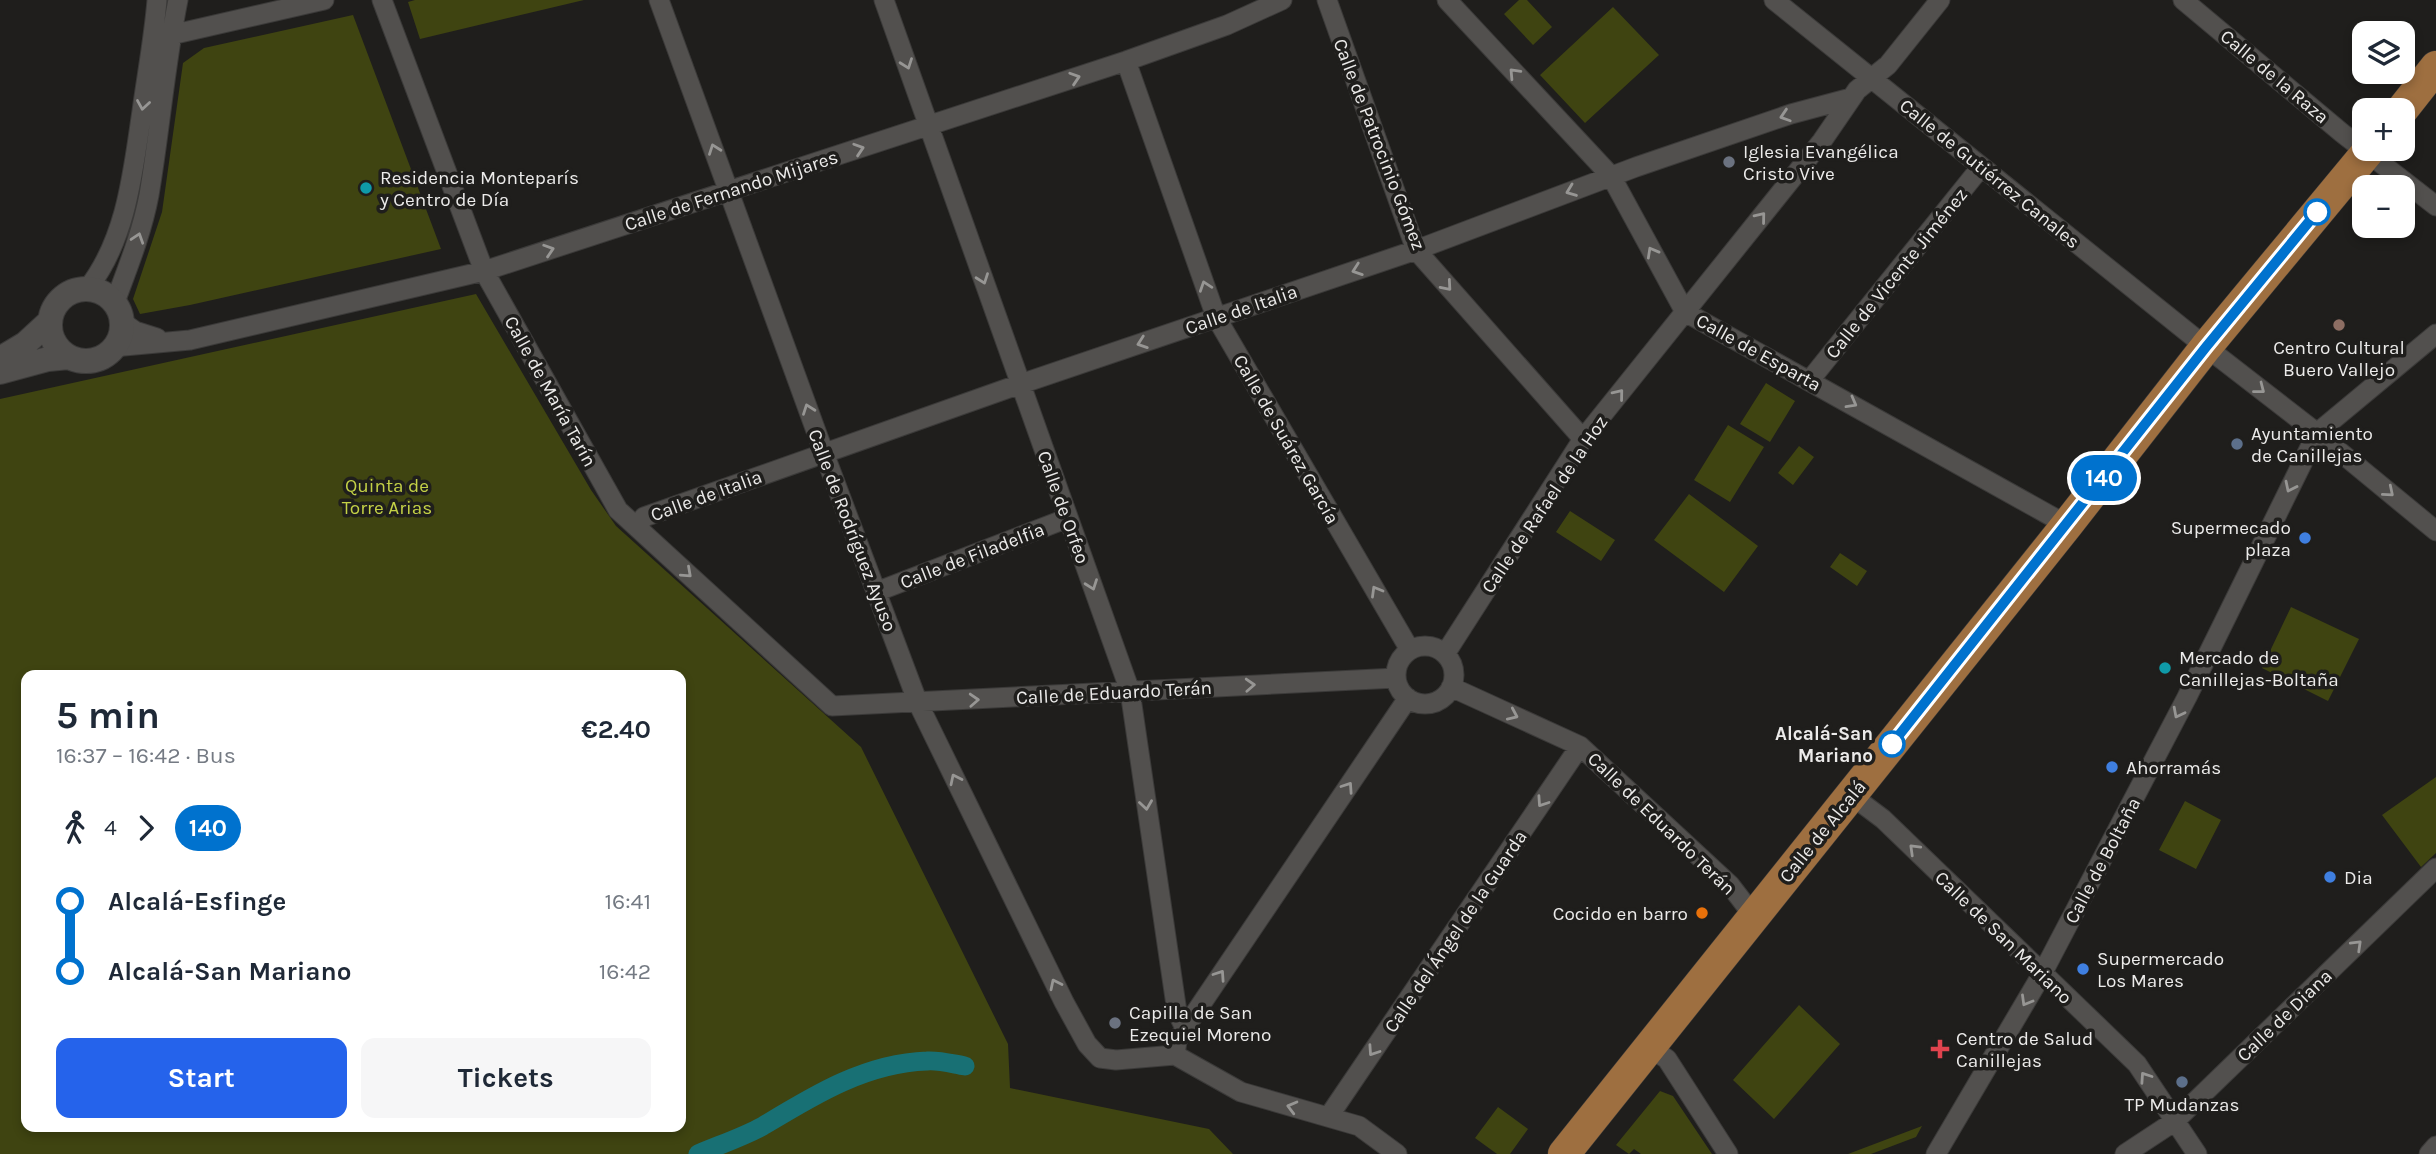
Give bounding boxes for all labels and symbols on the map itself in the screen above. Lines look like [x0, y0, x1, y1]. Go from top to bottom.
street label: Calle de la Raza [2216, 25, 2333, 128]
street label: Calle de Patrocinio Gómez [1329, 36, 1430, 253]
one-way arrow [899, 58, 913, 70]
one-way arrow [1510, 68, 1523, 81]
one-way arrow [1068, 72, 1080, 86]
street label: Calle de Gutiérrez Canales [1895, 94, 2084, 253]
one-way arrow [135, 99, 150, 111]
one-way arrow [1780, 108, 1792, 122]
place label: Iglesia Evangélica Cristo Vive [1743, 141, 1899, 185]
one-way arrow [708, 143, 722, 155]
one-way arrow [852, 143, 864, 157]
street label: Calle de Fernando Mijares [622, 146, 841, 236]
marker: Iglesia Evangélica Cristo Vive [1721, 154, 1737, 170]
place label: Residencia Monteparís y Centro de Día [379, 167, 579, 211]
marker: Residencia Monteparís y Centro de Día [358, 180, 374, 196]
one-way arrow [1565, 183, 1577, 197]
street label: Calle de Vicente Jiménez [1821, 184, 1972, 363]
unlabelled marker [2304, 199, 2330, 225]
one-way arrow [1753, 212, 1766, 224]
one-way arrow [130, 232, 144, 244]
one-way arrow [543, 243, 555, 258]
one-way arrow [1647, 247, 1660, 259]
one-way arrow [1351, 262, 1364, 276]
one-way arrow [975, 272, 989, 284]
one-way arrow [1439, 278, 1452, 291]
one-way arrow [1199, 280, 1213, 292]
street label: Calle de Italia [1182, 281, 1300, 339]
street label: Calle de Esparta [1692, 309, 1825, 396]
street label: Calle de María Tarín [500, 312, 601, 471]
marker: Centro Cultural Buero Vallejo [2331, 317, 2347, 333]
one-way arrow [1136, 335, 1148, 349]
place label: Centro Cultural Buero Vallejo [2273, 337, 2405, 381]
street label: Calle de Suárez García [1229, 351, 1344, 528]
one-way arrow [2252, 380, 2265, 393]
one-way arrow [1611, 390, 1623, 403]
one-way arrow [1845, 395, 1857, 408]
one-way arrow [802, 403, 816, 415]
street label: Calle de Rafael de la Hoz [1477, 412, 1612, 597]
place label: Ayuntamiento de Canillejas [2251, 423, 2373, 467]
street label: Calle de Rodríguez Ayuso [803, 426, 901, 635]
marker: Ayuntamiento de Canillejas [2229, 436, 2245, 452]
street label: Calle de Orfeo [1032, 448, 1094, 567]
line badge: 140 [2064, 455, 2144, 501]
street label: Calle de Italia [648, 466, 765, 526]
park label: Quinta de Torre Arias [342, 475, 432, 519]
one-way arrow [2284, 480, 2298, 492]
one-way arrow [2380, 484, 2393, 496]
place label: Supermecado plaza [2171, 517, 2291, 561]
street label: Calle de Filadelfia [897, 518, 1048, 594]
marker: Supermecado plaza [2297, 530, 2313, 546]
one-way arrow [679, 565, 692, 577]
one-way arrow [1084, 579, 1098, 591]
one-way arrow [1371, 586, 1384, 598]
place label: Mercado de Canillejas-Boltaña [2179, 647, 2339, 691]
marker: Mercado de Canillejas-Boltaña [2157, 660, 2173, 676]
street label: Calle de Eduardo Terán [1016, 677, 1213, 709]
one-way arrow [1245, 678, 1256, 693]
one-way arrow [969, 692, 980, 707]
one-way arrow [2173, 706, 2187, 718]
one-way arrow [1506, 707, 1518, 721]
place label: Alcalá-San Mariano [1775, 723, 1873, 767]
marker: Alcalá-San Mariano [1879, 731, 1905, 757]
street label: Calle de Eduardo Terán [1583, 748, 1739, 900]
place label: Ahorramás [2126, 757, 2221, 779]
marker: Ahorramás [2104, 759, 2120, 775]
one-way arrow [950, 774, 964, 786]
street label: Calle de Alcalá [1775, 776, 1871, 887]
one-way arrow [1339, 782, 1352, 795]
one-way arrow [1538, 794, 1550, 807]
street label: Calle de Boltaña [2060, 794, 2145, 927]
one-way arrow [1139, 799, 1154, 811]
street label: Calle del Ángel de la Guarda [1379, 826, 1532, 1037]
one-way arrow [1909, 844, 1922, 857]
street label: Calle de San Mariano [1930, 867, 2076, 1009]
place label: Dia [2344, 867, 2373, 889]
marker: Dia [2322, 869, 2338, 885]
place label: Cocido en barro [1553, 903, 1688, 925]
marker: Cocido en barro [1694, 905, 1710, 921]
one-way arrow [2348, 940, 2361, 953]
place label: Supermercado Los Mares [2097, 948, 2224, 992]
marker: Supermercado Los Mares [2075, 961, 2091, 977]
street label: Calle de Diana [2233, 965, 2337, 1066]
one-way arrow [1212, 970, 1224, 983]
one-way arrow [1049, 979, 1063, 991]
one-way arrow [2022, 993, 2035, 1006]
place label: Capilla de San Ezequiel Moreno [1129, 1002, 1271, 1046]
marker: Capilla de San Ezequiel Moreno [1107, 1015, 1123, 1031]
place label: Centro de Salud Canillejas [1956, 1028, 2093, 1072]
marker: Centro de Salud Canillejas [1930, 1039, 1950, 1059]
one-way arrow [1369, 1043, 1381, 1056]
one-way arrow [2141, 1072, 2153, 1085]
marker: TP Mudanzas [2174, 1074, 2190, 1090]
place label: TP Mudanzas [2125, 1094, 2239, 1116]
one-way arrow [1286, 1100, 1298, 1115]

